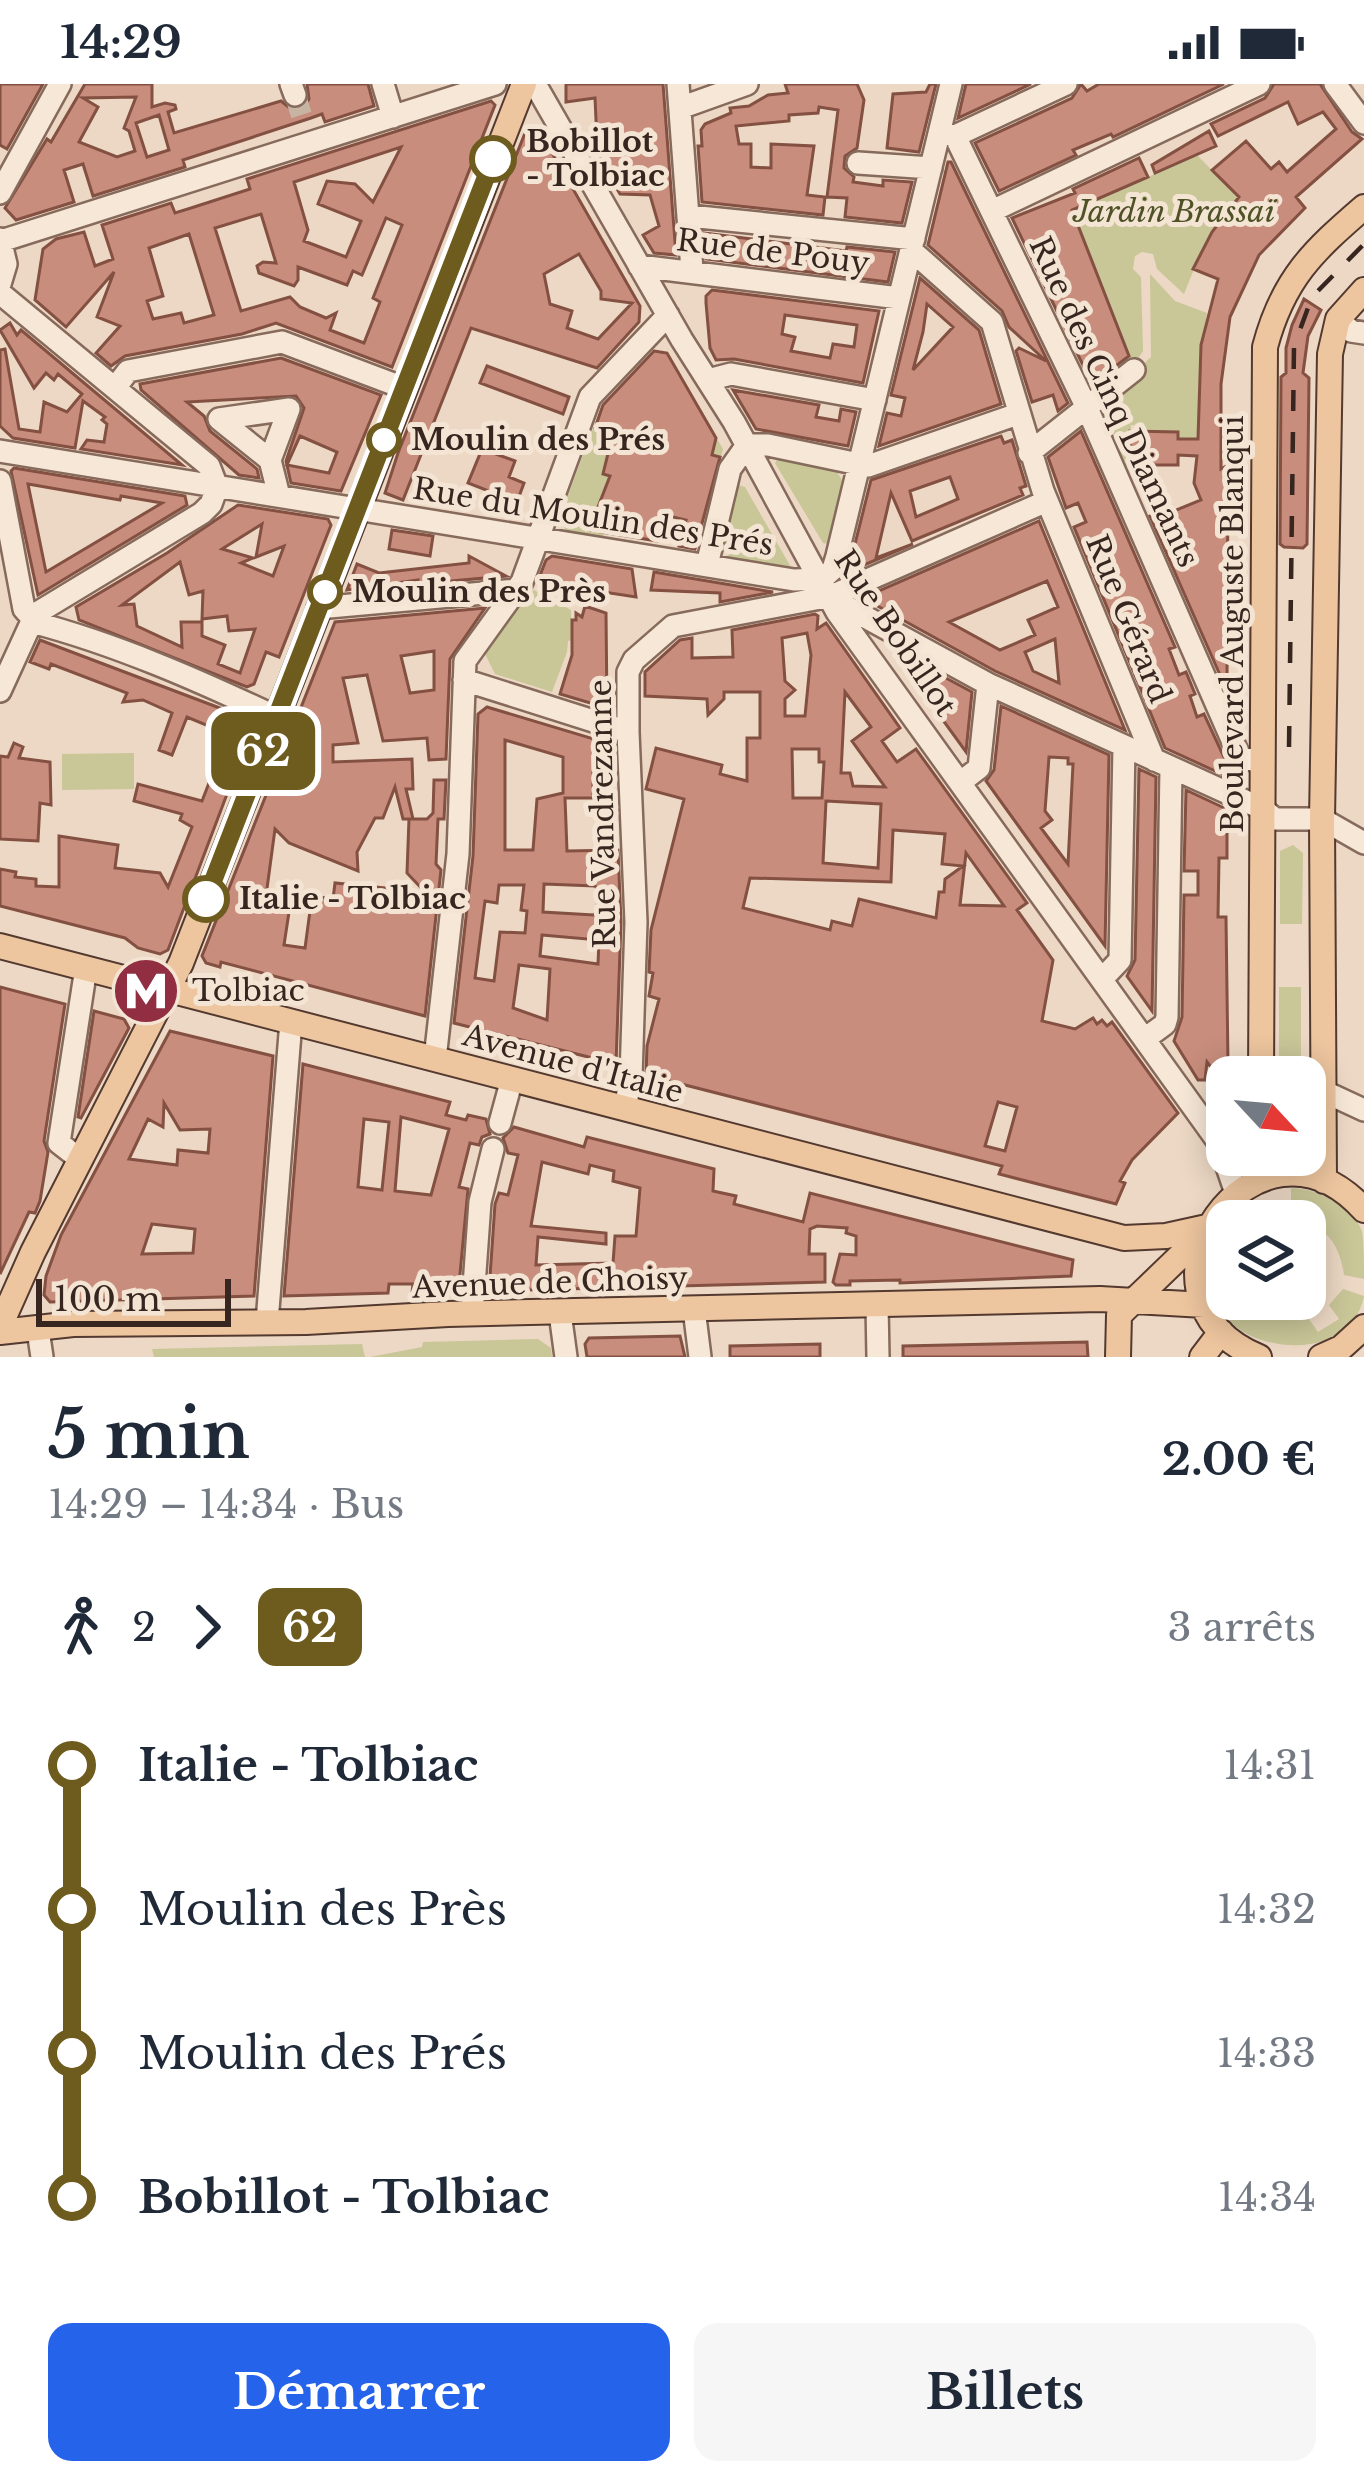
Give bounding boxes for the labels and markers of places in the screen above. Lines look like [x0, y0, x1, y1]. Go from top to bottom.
place label: Bobillot - Tolbiac [526, 123, 665, 194]
marker: Bobillot - Tolbiac [471, 137, 515, 181]
place label: Moulin des Prés [411, 421, 665, 458]
marker: Moulin des Prés [368, 424, 400, 456]
place label: Moulin des Près [352, 573, 606, 610]
marker: Moulin des Près [309, 576, 341, 608]
marker: Italie - Tolbiac [184, 877, 228, 921]
place label: Italie - Tolbiac [239, 880, 466, 917]
metro station icon: Tolbiac [111, 956, 181, 1026]
place label: Tolbiac [192, 972, 305, 1009]

